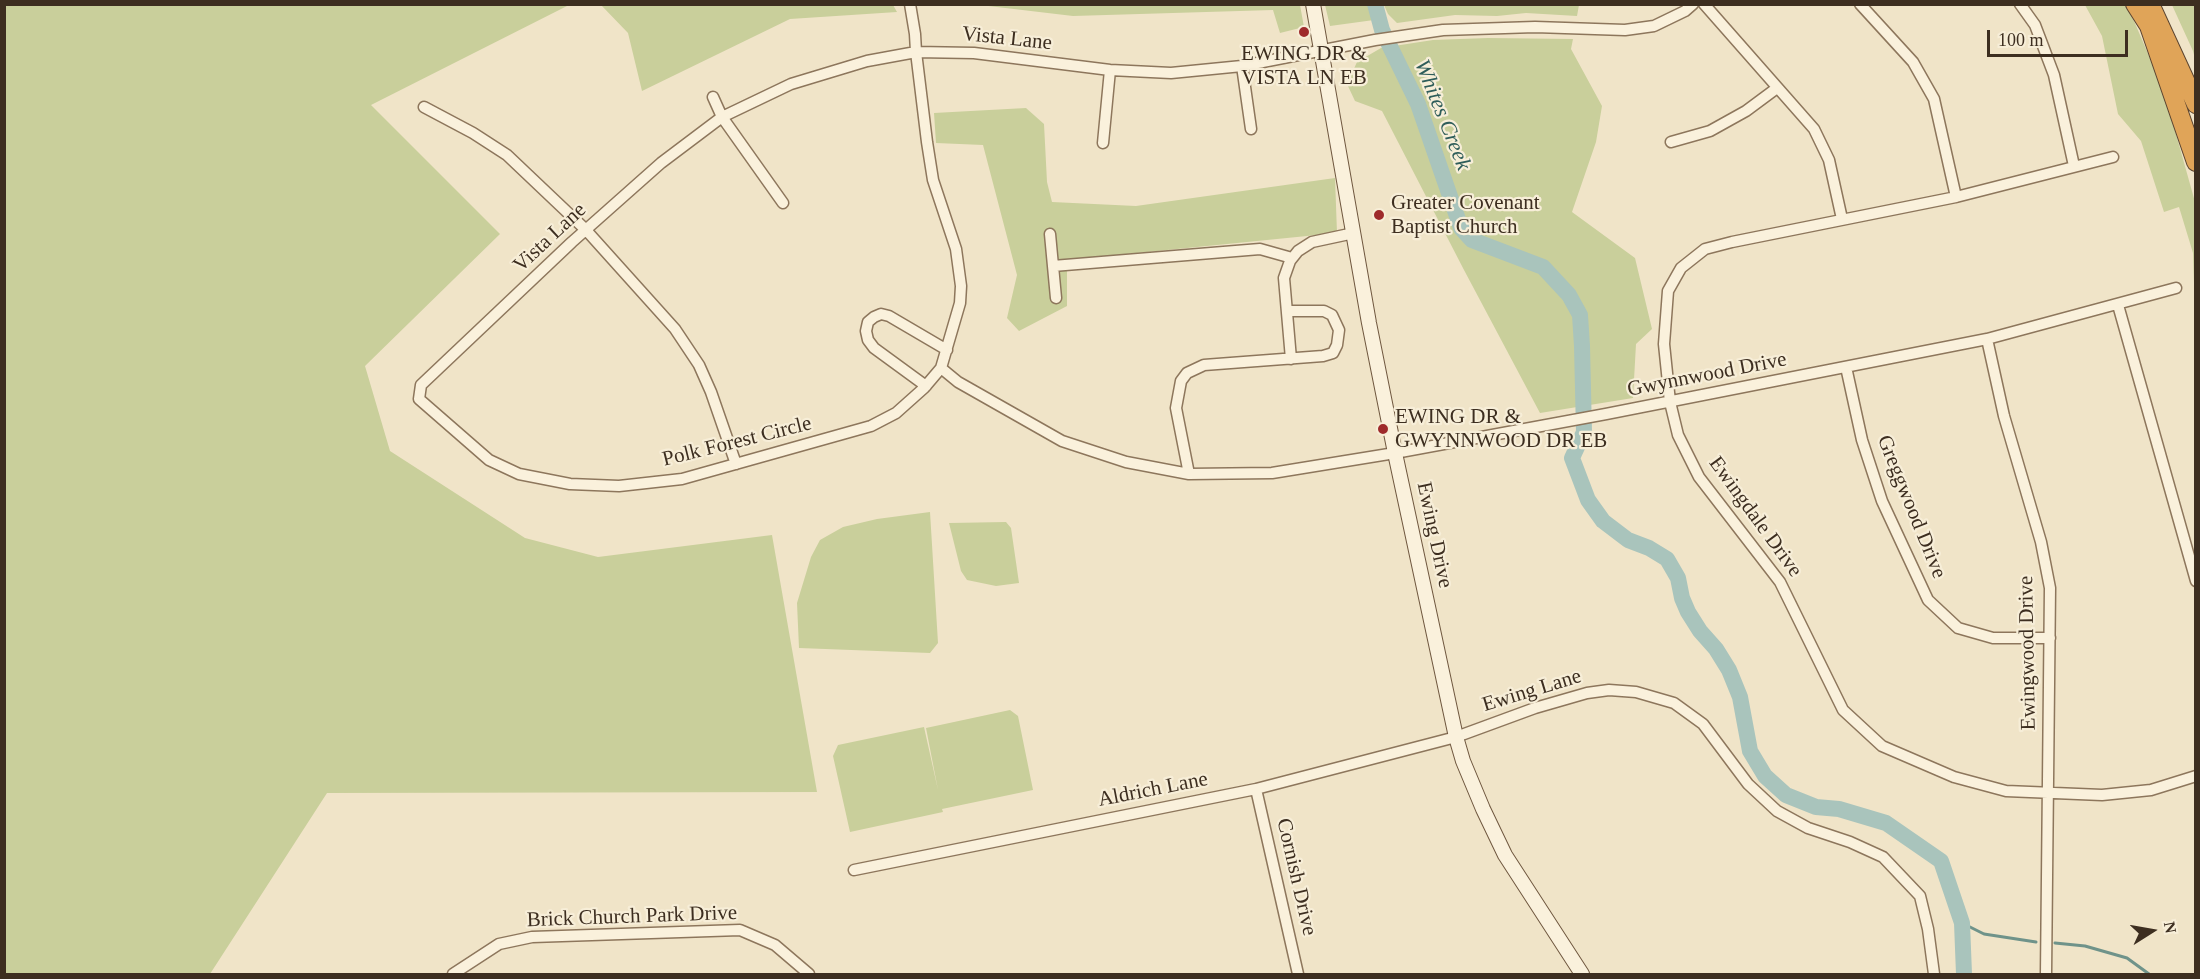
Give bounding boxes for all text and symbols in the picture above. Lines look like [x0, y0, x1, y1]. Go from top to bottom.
scale bar [1990, 18, 2131, 56]
street label: Vista Lane [961, 22, 1053, 56]
marker: EWING DR & VISTA LN EB [1297, 25, 1311, 39]
text: 100 m [1998, 30, 2044, 50]
place label: EWING DR & VISTA LN EB [1241, 41, 1367, 91]
water label: Whites Creek [1408, 56, 1476, 174]
place label: Greater Covenant Baptist Church [1391, 190, 1540, 240]
street label: Vista Lane [508, 198, 592, 278]
marker: Greater Covenant Baptist Church [1372, 208, 1386, 222]
street label: Gwynnwood Drive [1625, 347, 1789, 403]
place label: EWING DR & GWYNNWOOD DR EB [1395, 404, 1607, 454]
street label: Polk Forest Circle [660, 411, 814, 473]
marker: EWING DR & GWYNNWOOD DR EB [1376, 422, 1390, 436]
street label: Greggwood Drive [1871, 432, 1951, 582]
street label: Ewingdale Drive [1703, 452, 1807, 582]
street label: Ewing Drive [1410, 480, 1458, 590]
street label: Ewingwood Drive [2014, 576, 2042, 730]
street label: Ewing Lane [1480, 664, 1584, 718]
street label: Aldrich Lane [1096, 767, 1210, 813]
street label: Cornish Drive [1270, 816, 1322, 938]
street label: Brick Church Park Drive [526, 901, 738, 933]
north arrow [2122, 901, 2182, 961]
text: N [2161, 920, 2180, 935]

